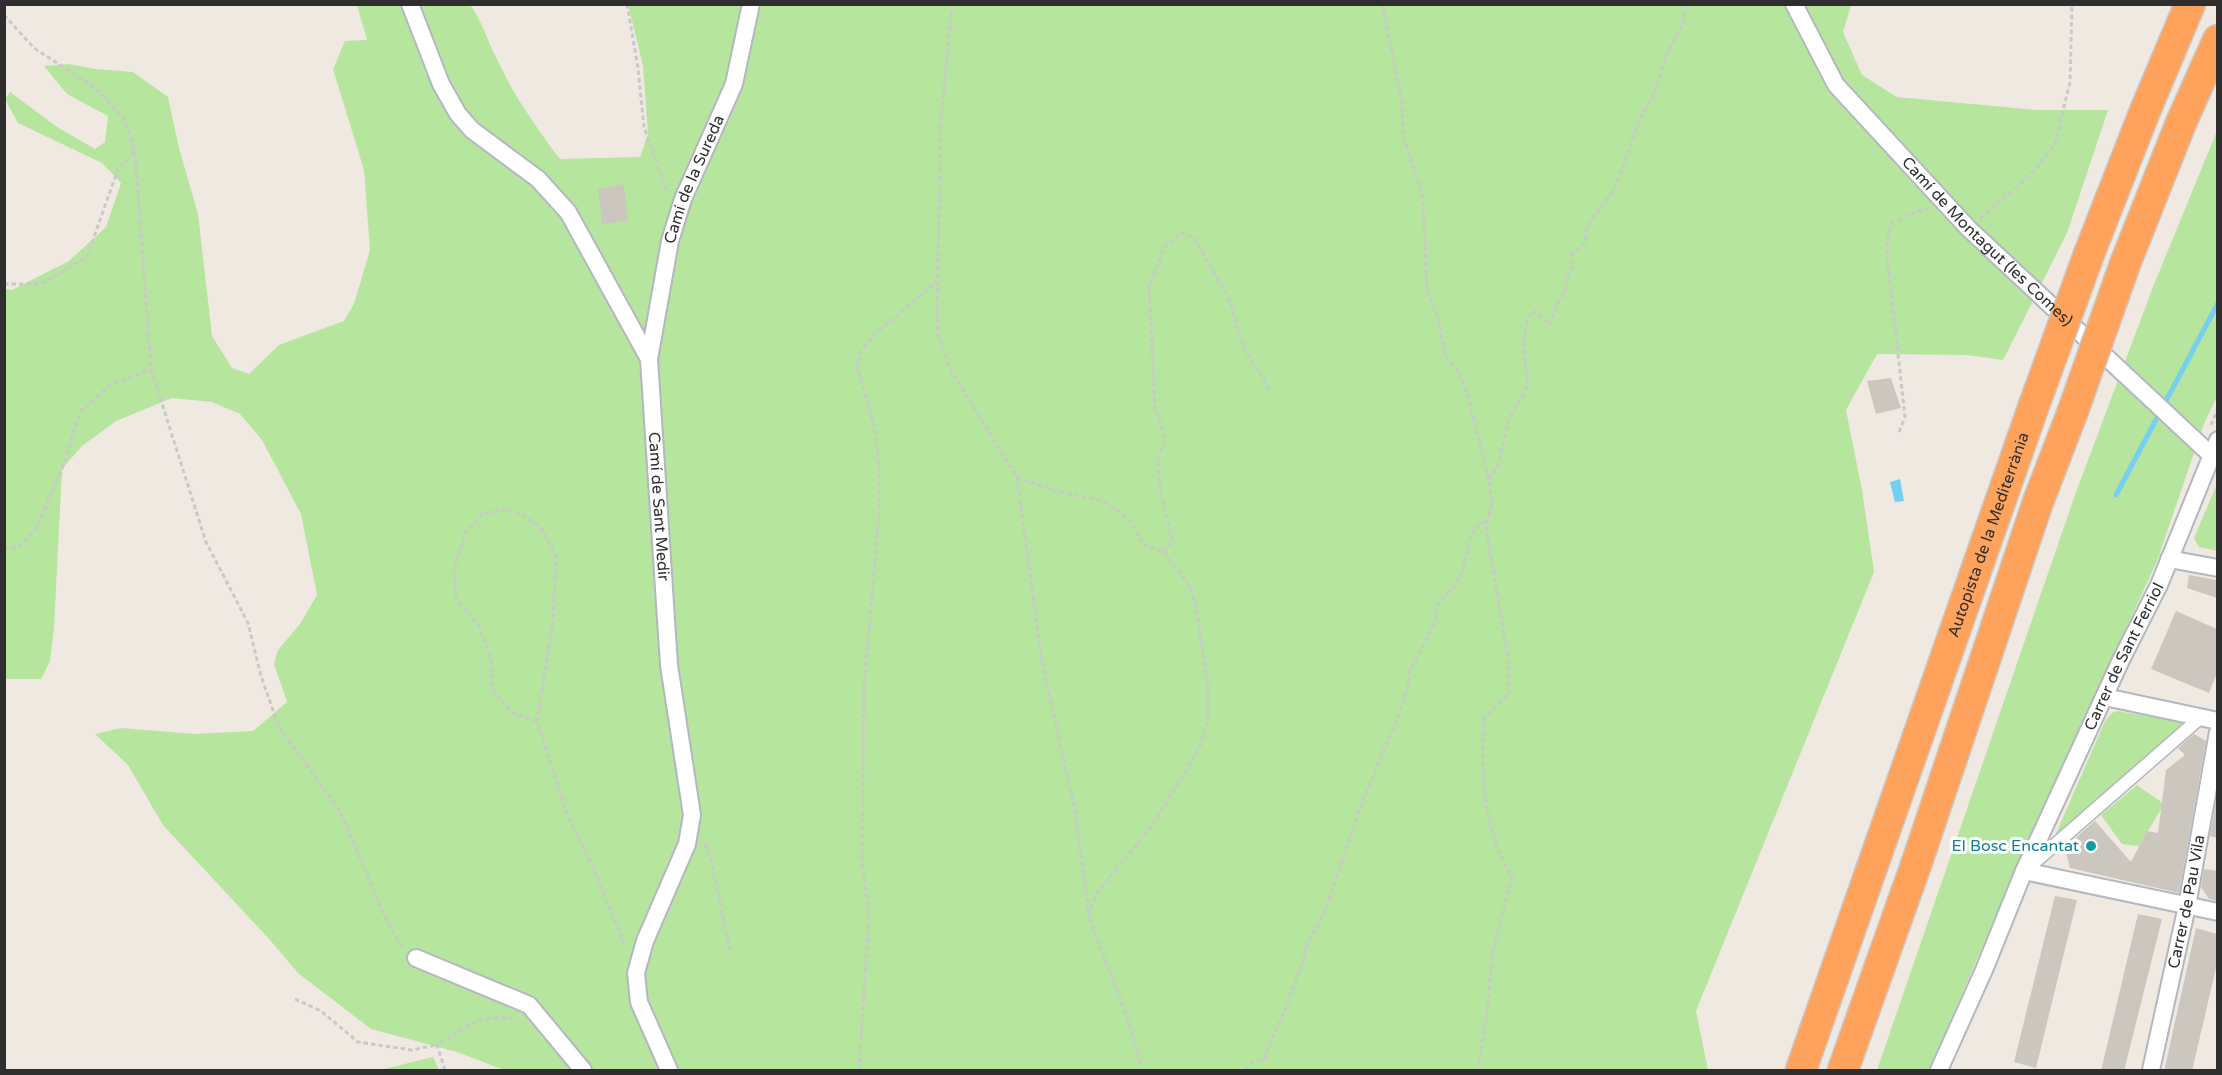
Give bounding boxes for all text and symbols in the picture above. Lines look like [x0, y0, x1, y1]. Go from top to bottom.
street label: Camí de la Sureda [660, 112, 729, 246]
street label: Camí de Montagut (les Comes) [1897, 153, 2077, 331]
street label: Autopista de la Mediterrània [1943, 430, 2034, 640]
street label: Camí de Sant Medir [644, 431, 674, 583]
street label: Carrer de Sant Ferriol [2080, 579, 2168, 734]
street label: Carrer de Pau Vila [2164, 833, 2209, 971]
place label: El Bosc Encantat [1952, 836, 2079, 856]
marker: El Bosc Encantat [2084, 839, 2098, 853]

